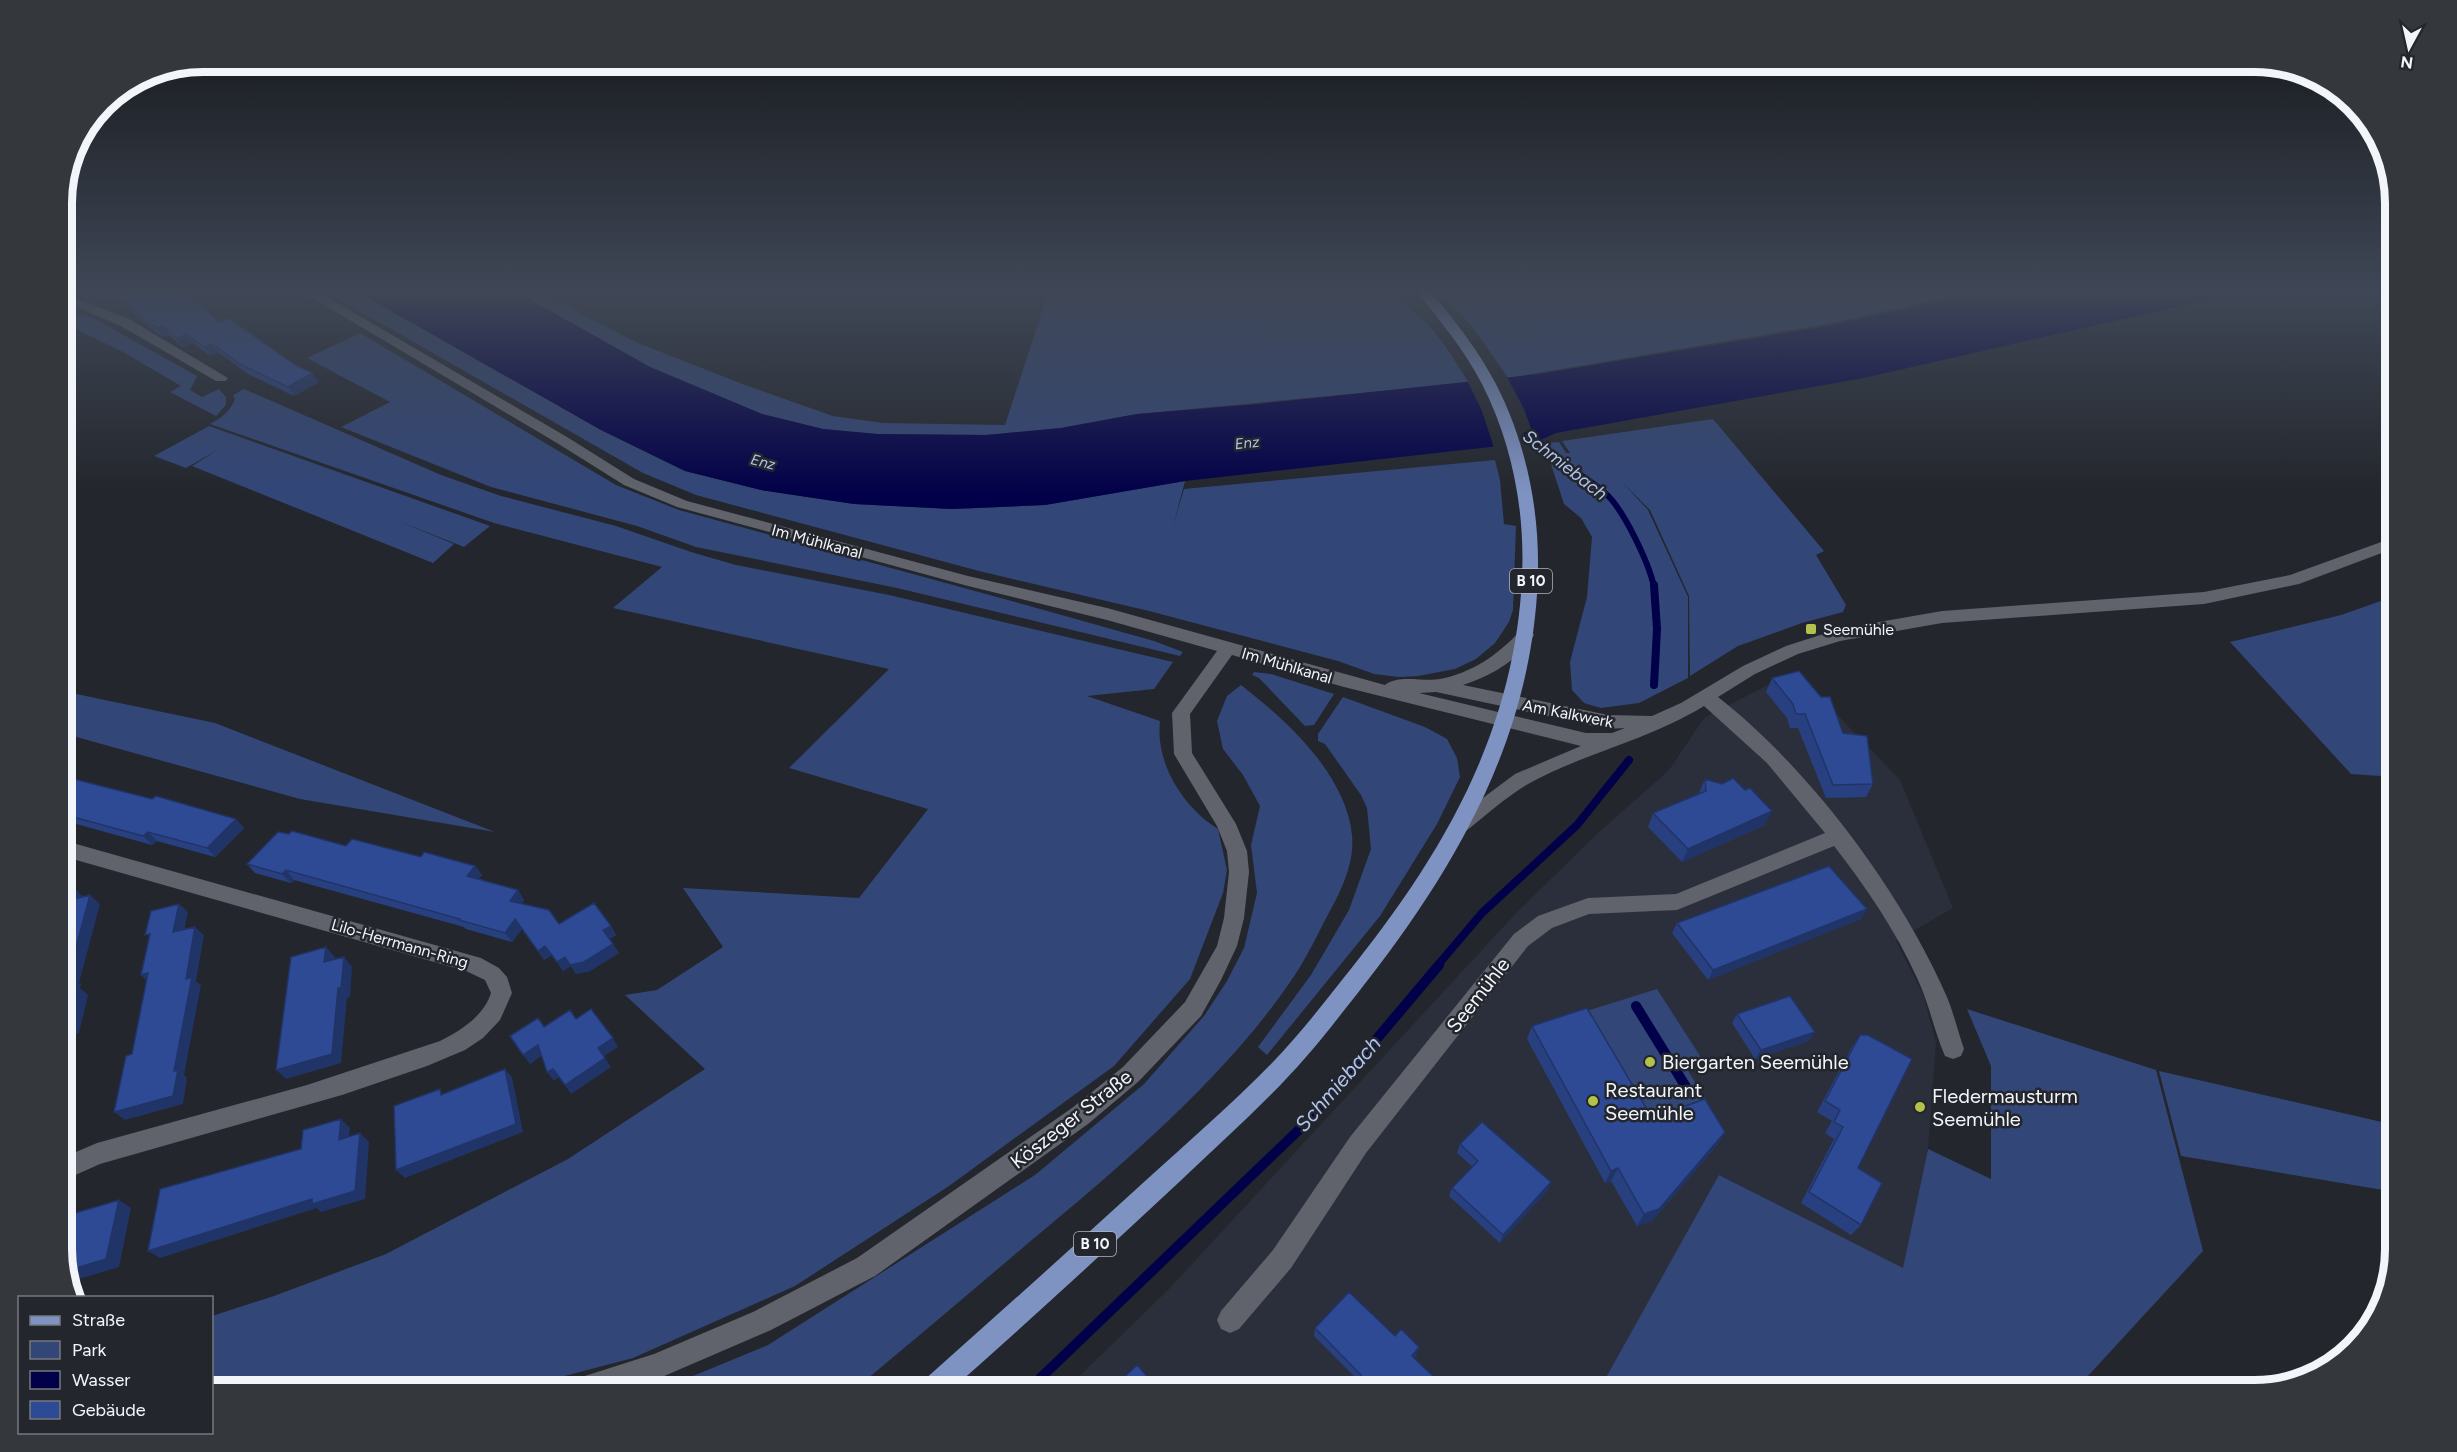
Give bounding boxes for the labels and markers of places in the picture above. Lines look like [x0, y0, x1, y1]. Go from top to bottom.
place label: Seemühle [1823, 620, 1894, 639]
marker: Seemühle [1804, 622, 1818, 636]
place label: Biergarten Seemühle [1662, 1050, 1849, 1074]
marker: Biergarten Seemühle [1643, 1055, 1657, 1069]
place label: Restaurant Seemühle [1605, 1078, 1702, 1125]
place label: Fledermausturm Seemühle [1932, 1084, 2078, 1131]
marker: Restaurant Seemühle [1586, 1094, 1600, 1108]
marker: Fledermausturm Seemühle [1913, 1100, 1927, 1114]

